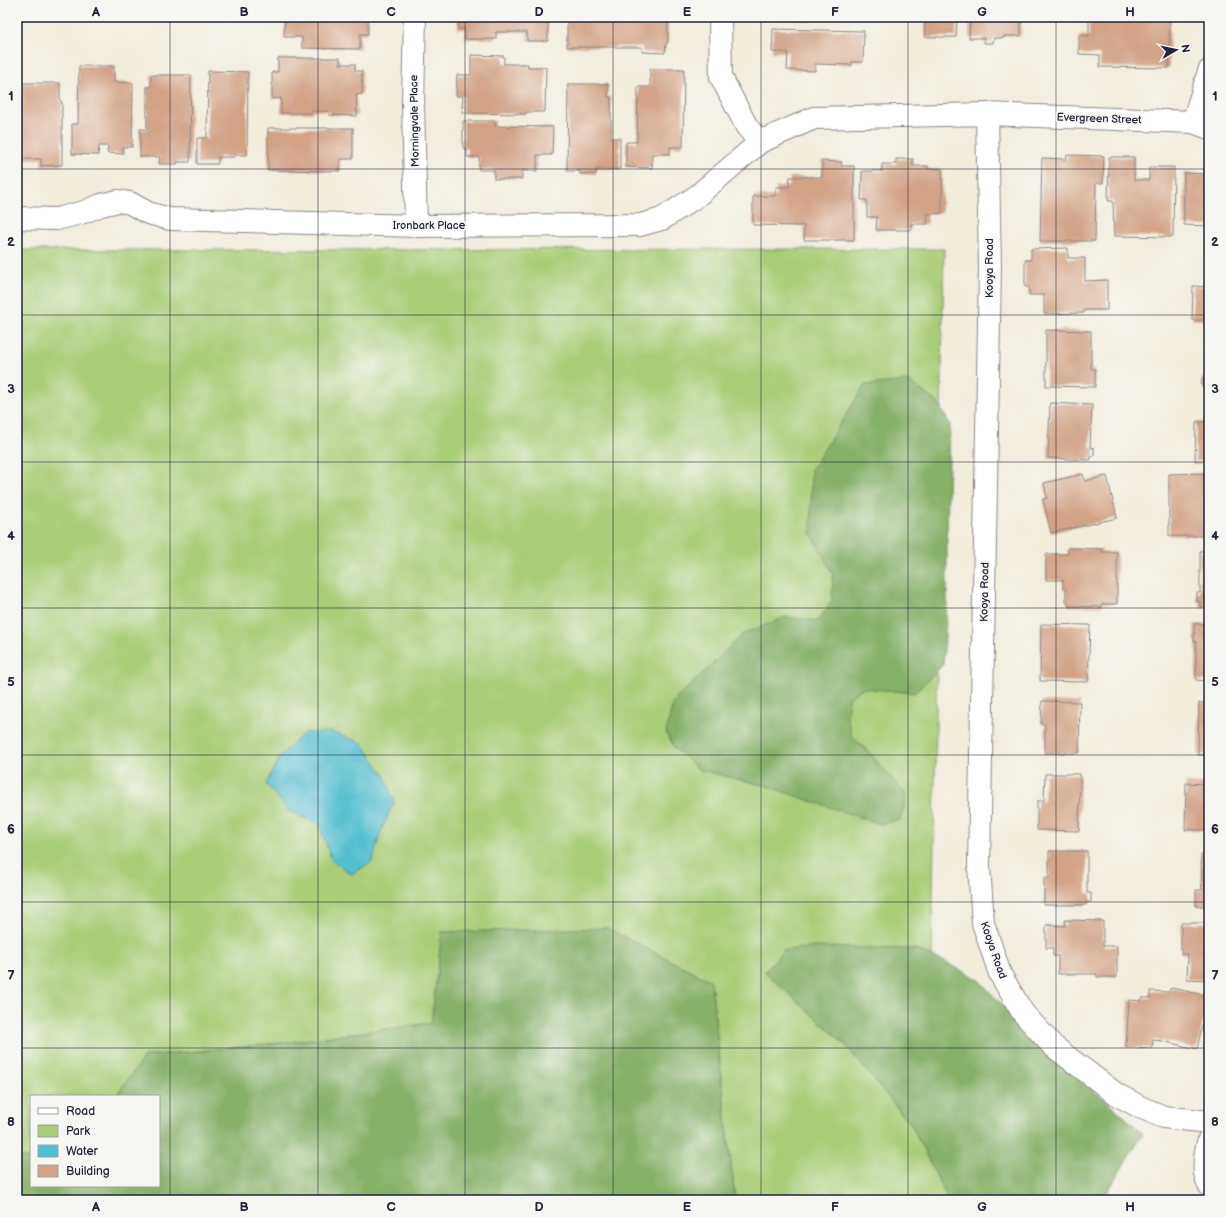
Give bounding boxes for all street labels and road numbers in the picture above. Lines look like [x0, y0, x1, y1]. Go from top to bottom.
street label: Morningvale Place [407, 74, 422, 167]
street label: Evergreen Street [1056, 111, 1142, 127]
street label: Ironbark Place [393, 219, 466, 232]
street label: Kooya Road [983, 238, 996, 298]
street label: Kooya Road [977, 562, 992, 622]
street label: Kooya Road [978, 920, 1009, 981]

